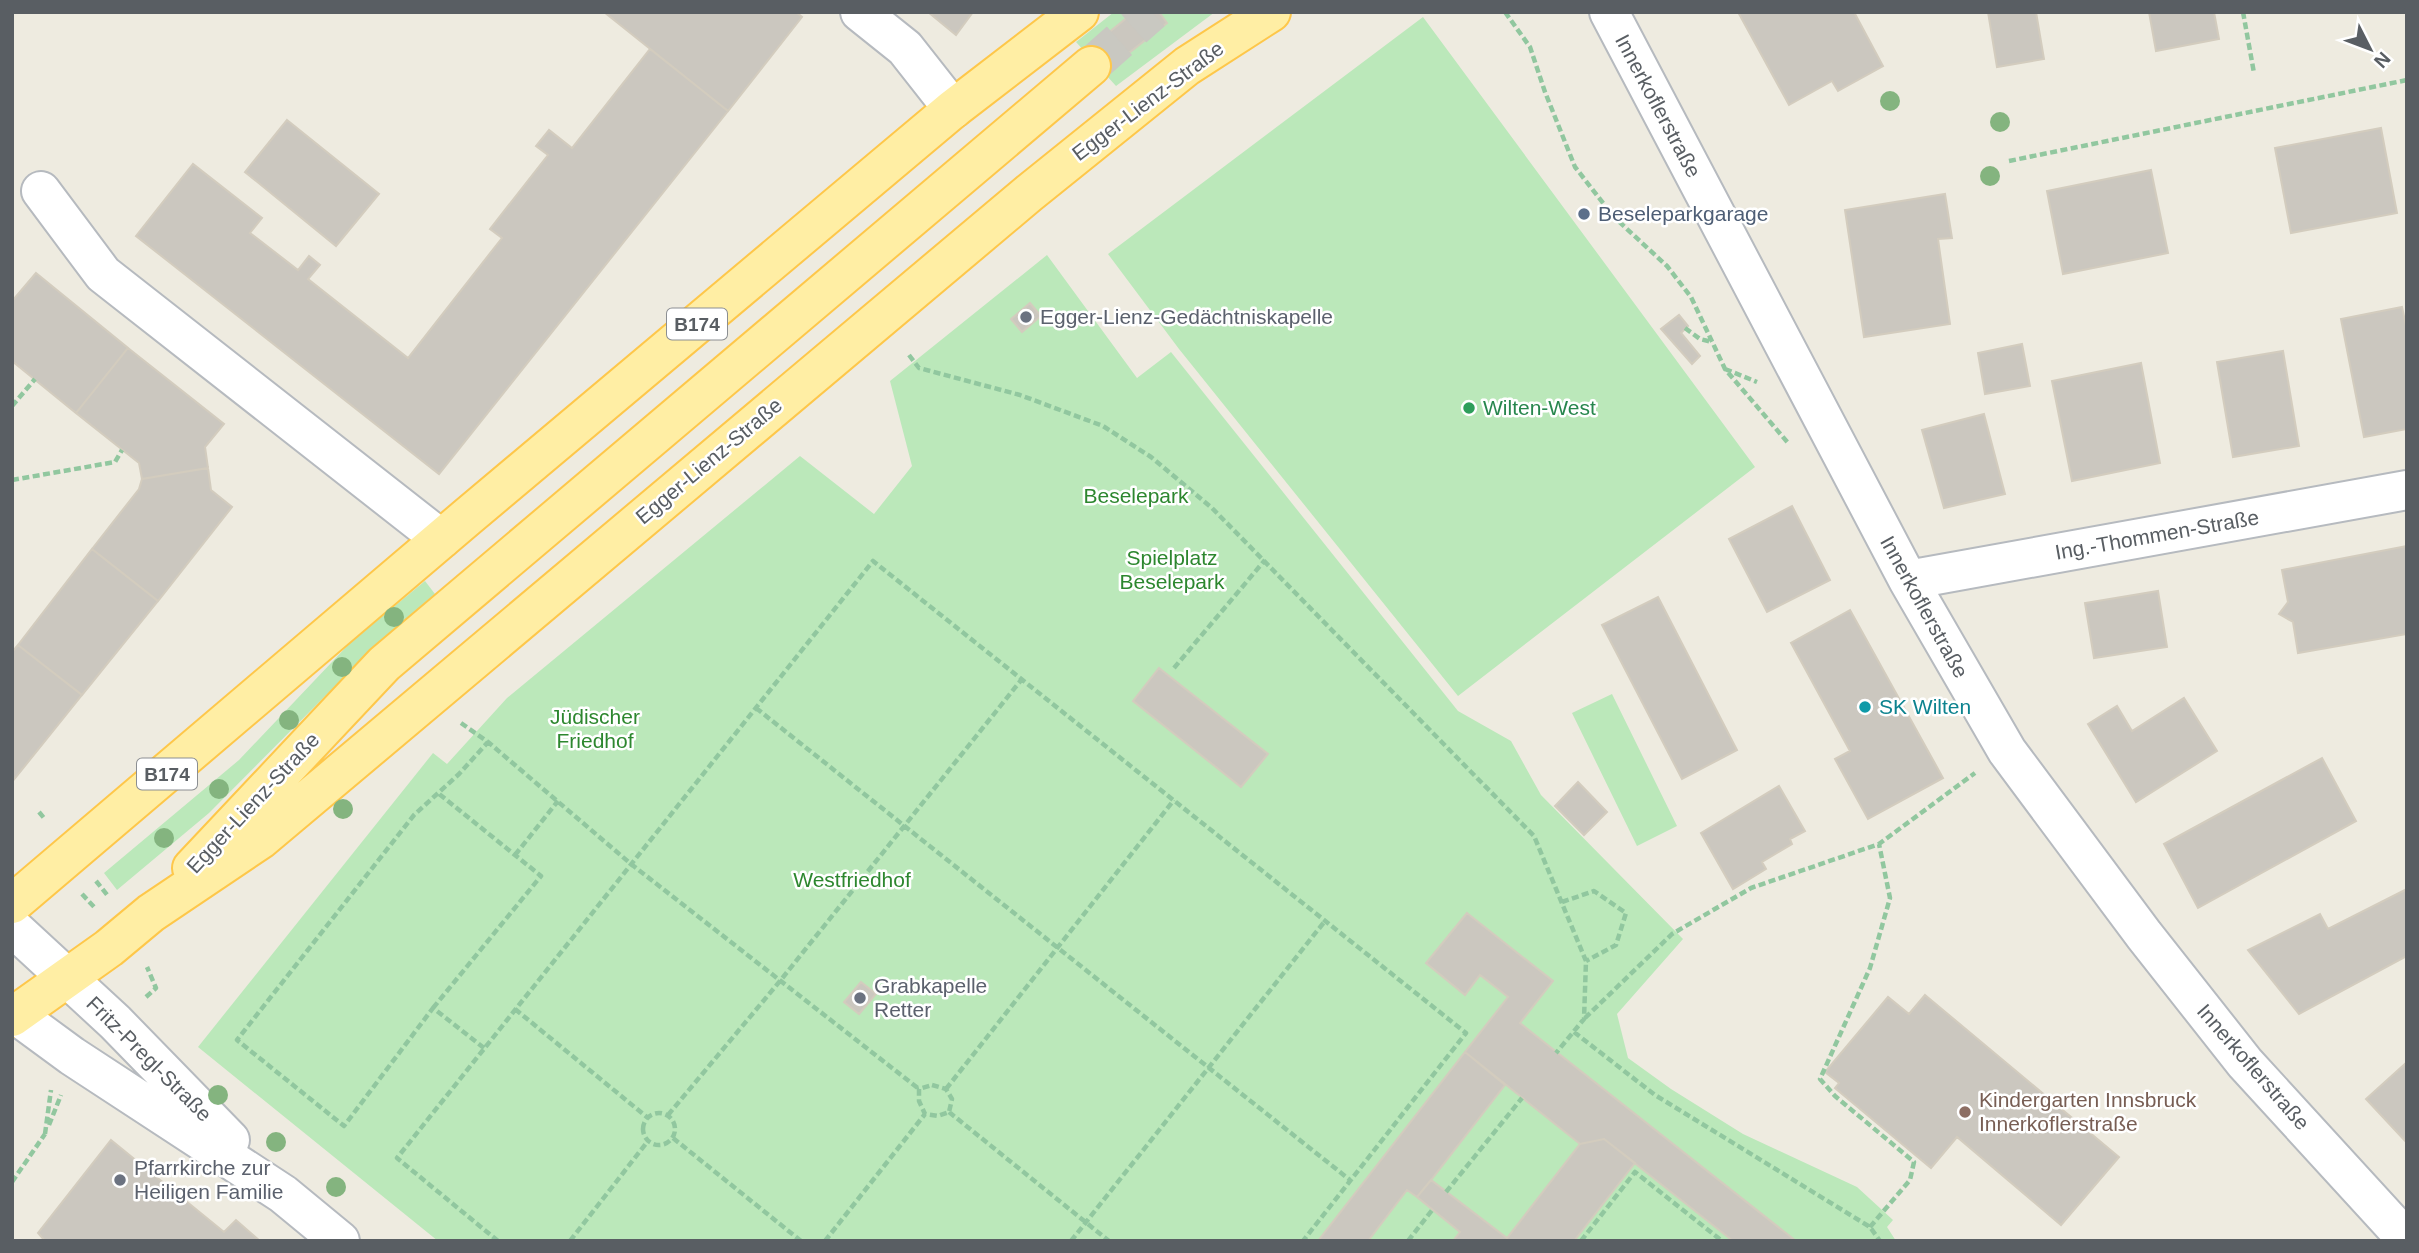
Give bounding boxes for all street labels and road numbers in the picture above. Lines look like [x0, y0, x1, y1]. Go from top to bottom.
street label: Innerkoflerstraße [1611, 30, 1706, 181]
street label: Egger-Lienz-Straße [1068, 36, 1228, 165]
road number: B174 [667, 308, 727, 340]
street label: Egger-Lienz-Straße [631, 393, 786, 528]
street label: Ing.-Thommen-Straße [2053, 505, 2261, 564]
street label: Innerkoflerstraße [1876, 532, 1973, 682]
street label: Egger-Lienz-Straße [182, 728, 324, 878]
road number: B174 [137, 758, 197, 790]
street label: Fritz-Pregl-Straße [82, 992, 216, 1126]
street label: Innerkoflerstraße [2193, 999, 2314, 1134]

